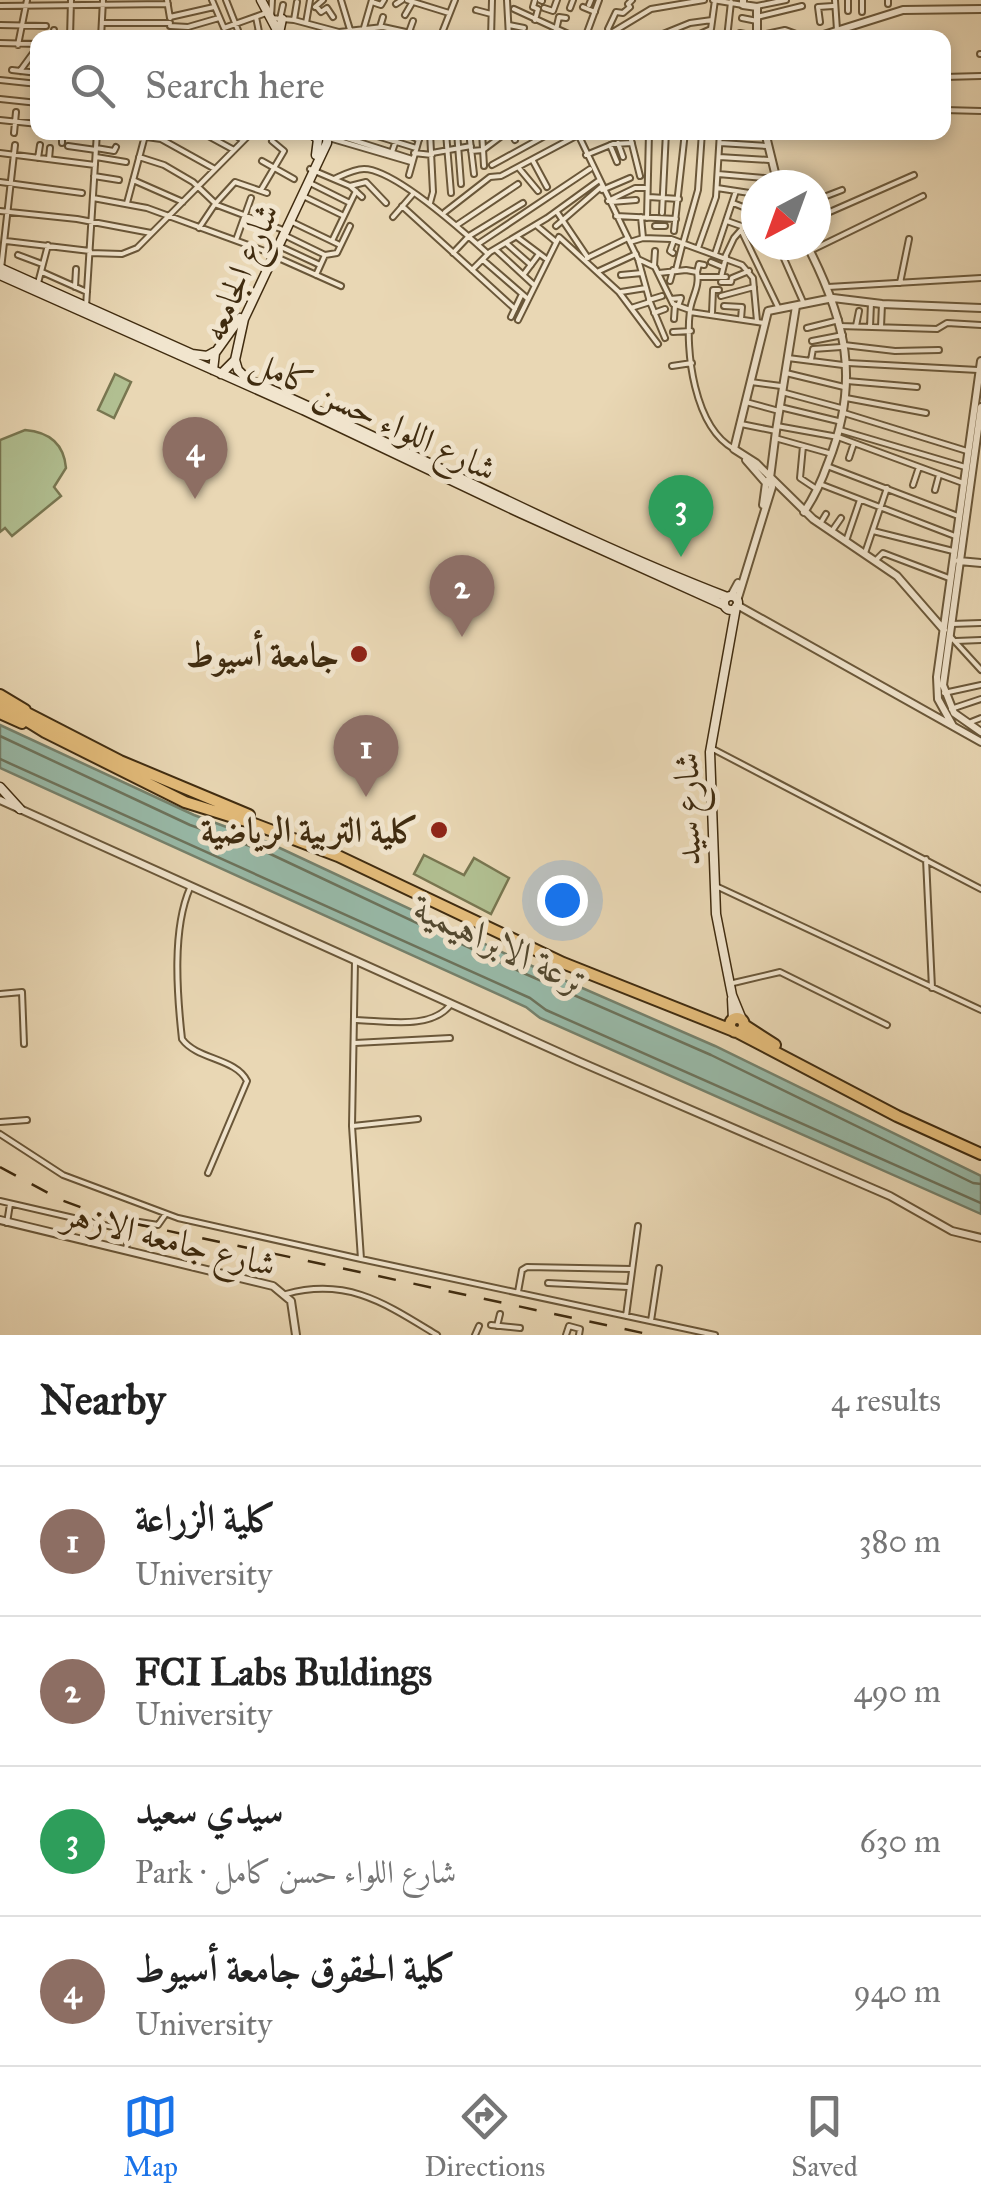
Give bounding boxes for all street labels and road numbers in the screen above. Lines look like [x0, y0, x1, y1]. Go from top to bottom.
street label: شارع الجامعه [192, 197, 295, 350]
street label: شارع اللواء حسن كامل [241, 340, 503, 497]
street label: شارع سيد [665, 752, 717, 866]
street label: شارع جامعه الازهر [55, 1192, 280, 1293]

